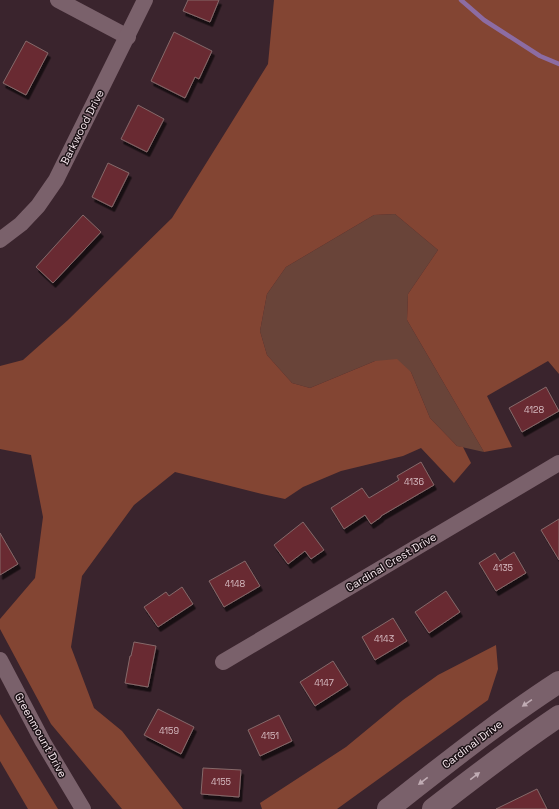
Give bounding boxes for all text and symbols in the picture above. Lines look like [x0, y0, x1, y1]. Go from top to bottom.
street label: Barkwood Drive [57, 87, 107, 167]
house number: 4128 [524, 404, 544, 416]
house number: 4136 [404, 476, 425, 488]
street label: Cardinal Crest Drive [343, 529, 439, 595]
house number: 4135 [493, 562, 513, 574]
house number: 4148 [225, 578, 246, 590]
house number: 4143 [374, 633, 394, 645]
house number: 4147 [314, 677, 334, 689]
street label: Greenmount Drive [12, 690, 70, 780]
one-way arrow [521, 699, 532, 707]
street label: Cardinal Drive [439, 717, 505, 771]
house number: 4159 [159, 725, 179, 737]
house number: 4151 [261, 730, 279, 742]
one-way arrow [470, 772, 481, 781]
house number: 4155 [211, 776, 231, 788]
one-way arrow [417, 777, 428, 786]

